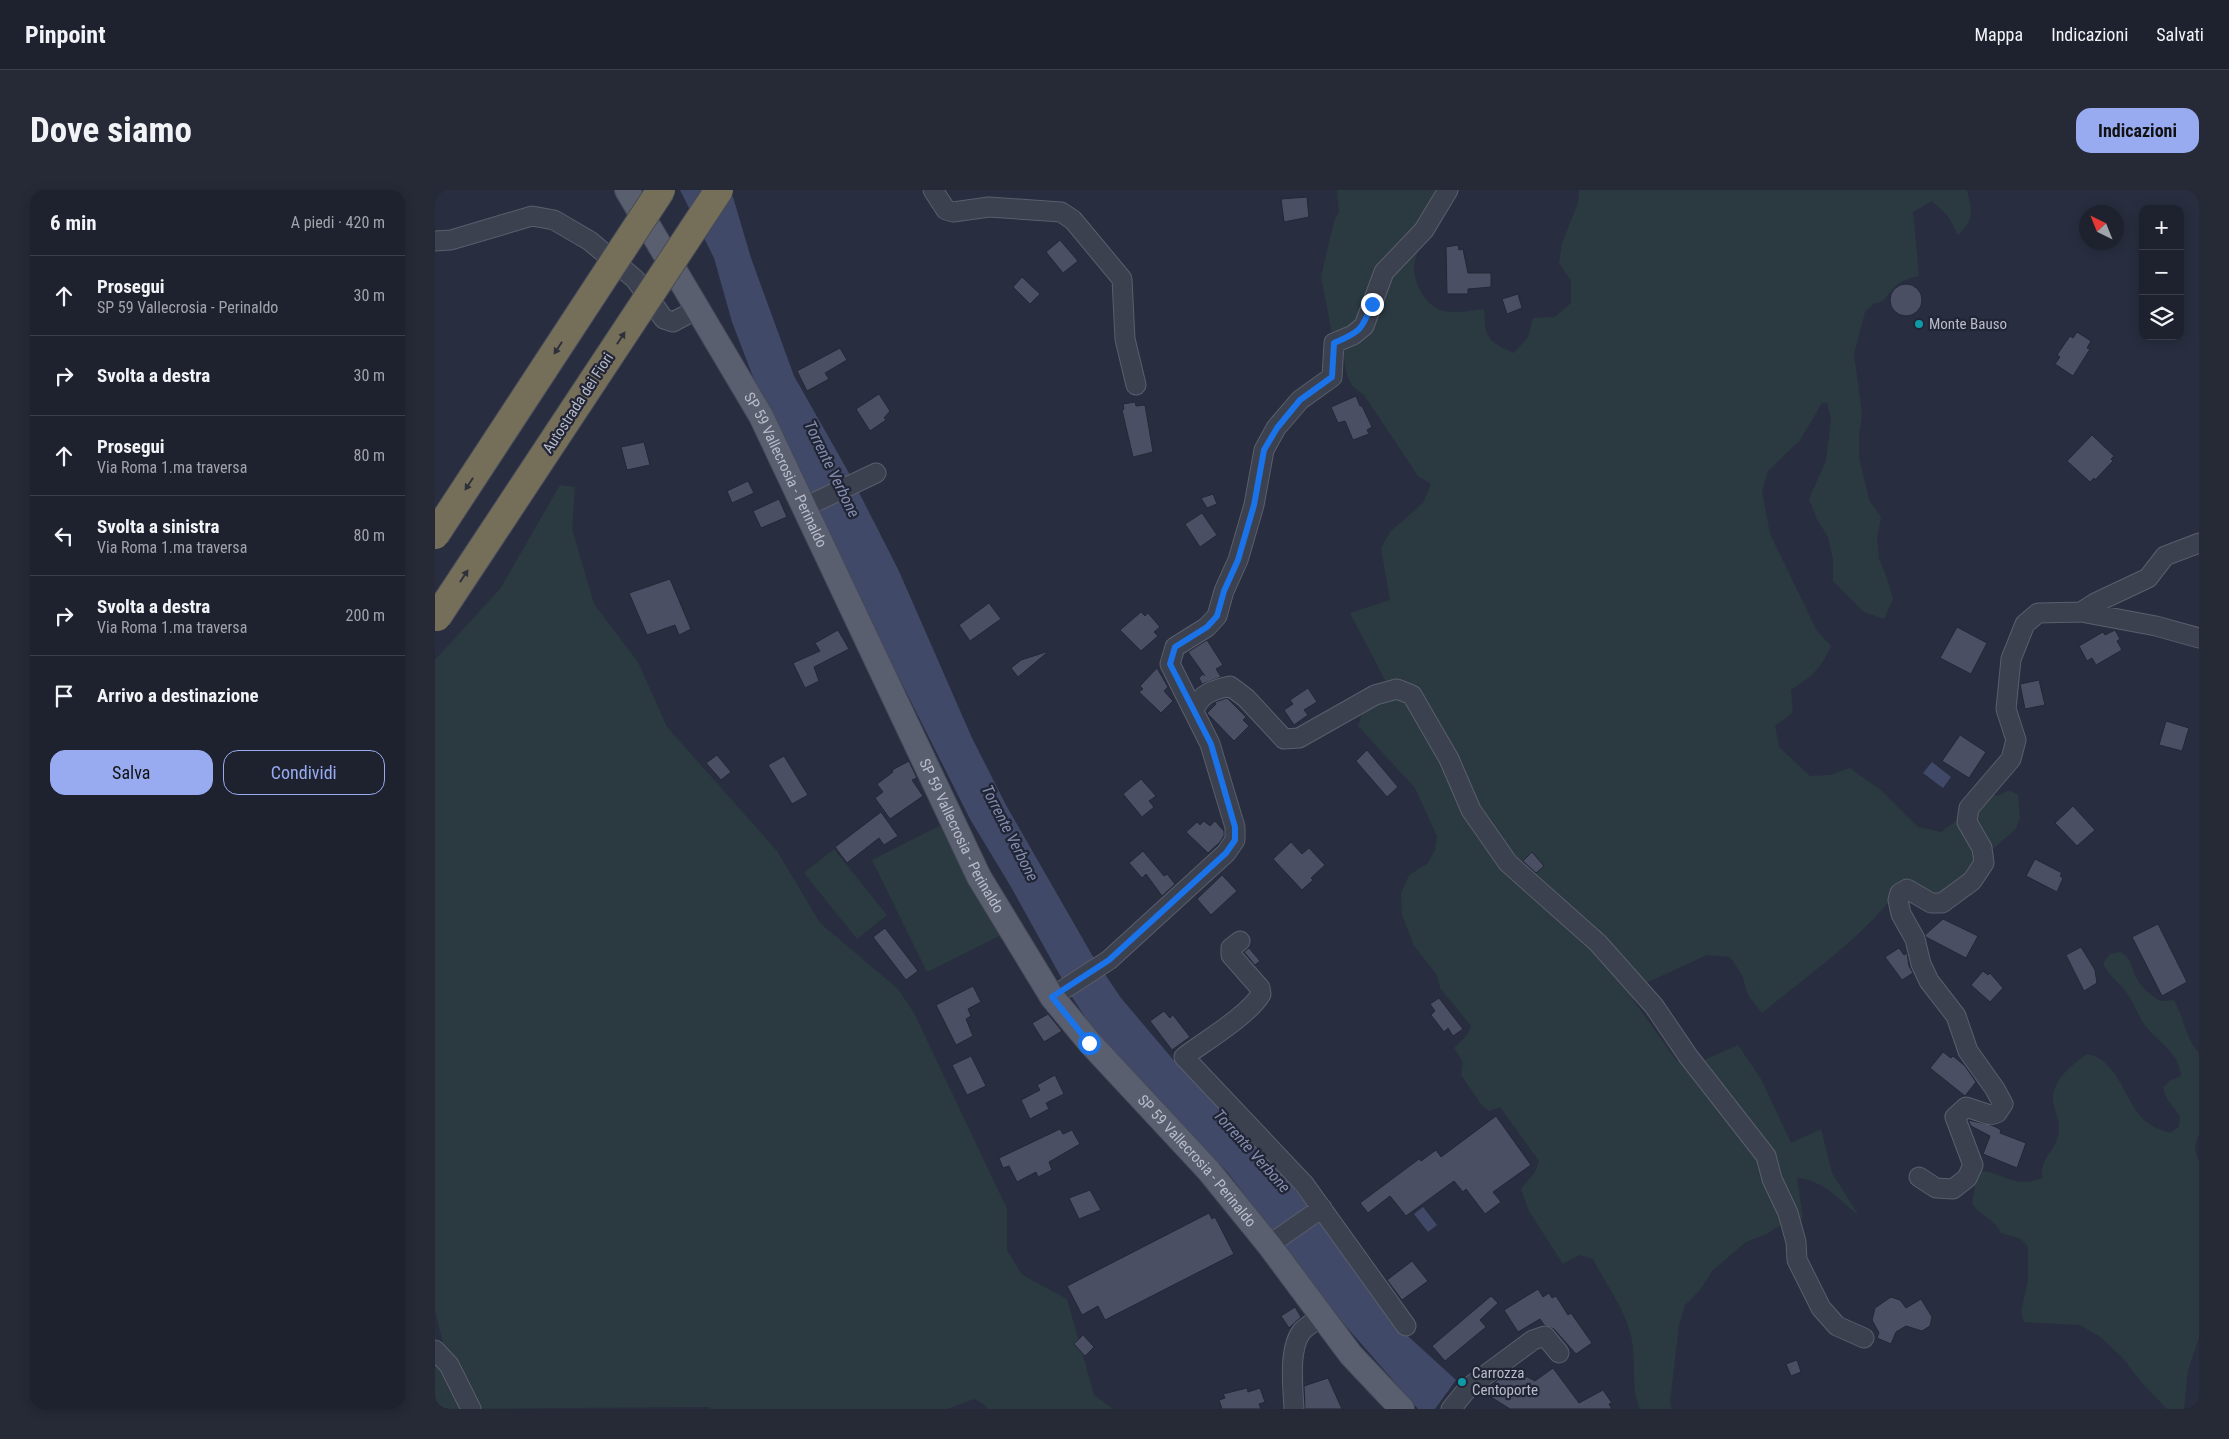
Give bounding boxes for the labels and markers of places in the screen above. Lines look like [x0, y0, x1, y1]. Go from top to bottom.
place label: Monte Bauso [1929, 315, 2007, 333]
marker: Monte Bauso [1913, 318, 1925, 330]
place label: Carrozza Centoporte [1472, 1364, 1538, 1399]
marker: Carrozza Centoporte [1456, 1376, 1468, 1388]

